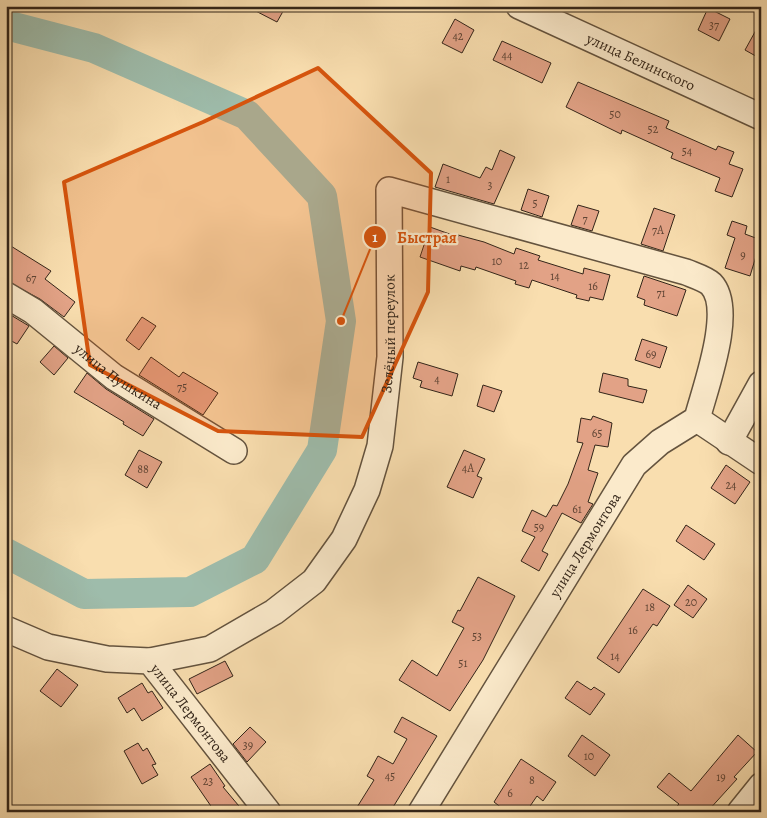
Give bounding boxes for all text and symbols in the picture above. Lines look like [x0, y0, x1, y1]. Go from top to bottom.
house number: 37 [709, 17, 720, 33]
house number: 42 [452, 28, 464, 44]
street label: улица Белинского [582, 28, 698, 95]
house number: 44 [502, 47, 513, 63]
house number: 50 [609, 106, 621, 122]
house number: 52 [648, 121, 659, 137]
house number: 54 [682, 143, 693, 159]
house number: 1 [446, 171, 450, 187]
house number: 3 [488, 177, 493, 193]
house number: 5 [532, 195, 538, 211]
house number: 7 [582, 211, 588, 227]
callout: Быстрая [362, 221, 467, 252]
house number: 7А [652, 222, 665, 238]
text: 1 [372, 227, 378, 247]
text: Быстрая [397, 227, 457, 249]
house number: 9 [740, 247, 746, 263]
house number: 10 [492, 253, 502, 269]
house number: 12 [519, 257, 529, 273]
house number: 14 [550, 268, 560, 284]
house number: 67 [26, 270, 37, 286]
street label: Зелёный переулок [376, 274, 400, 394]
house number: 16 [588, 278, 598, 294]
house number: 71 [656, 285, 666, 301]
street label: улица Пушкина [69, 338, 166, 414]
house number: 69 [645, 346, 657, 362]
house number: 4 [434, 371, 440, 387]
house number: 75 [177, 379, 187, 395]
house number: 65 [592, 425, 602, 441]
house number: 4А [462, 460, 475, 476]
house number: 88 [137, 461, 149, 477]
house number: 24 [725, 477, 737, 493]
street label: улица Лермонтова [544, 489, 625, 602]
house number: 61 [572, 501, 582, 517]
house number: 59 [534, 519, 544, 535]
house number: 20 [685, 594, 697, 610]
house number: 18 [645, 599, 655, 615]
house number: 16 [628, 622, 638, 638]
house number: 53 [472, 628, 482, 644]
house number: 14 [610, 648, 620, 664]
house number: 51 [458, 655, 468, 671]
street label: улица Лермонтова [145, 659, 236, 767]
house number: 39 [243, 737, 253, 753]
house number: 10 [584, 748, 594, 764]
house number: 45 [385, 768, 395, 784]
house number: 19 [716, 769, 726, 785]
house number: 8 [529, 772, 535, 788]
house number: 23 [203, 773, 213, 789]
house number: 6 [507, 785, 513, 801]

